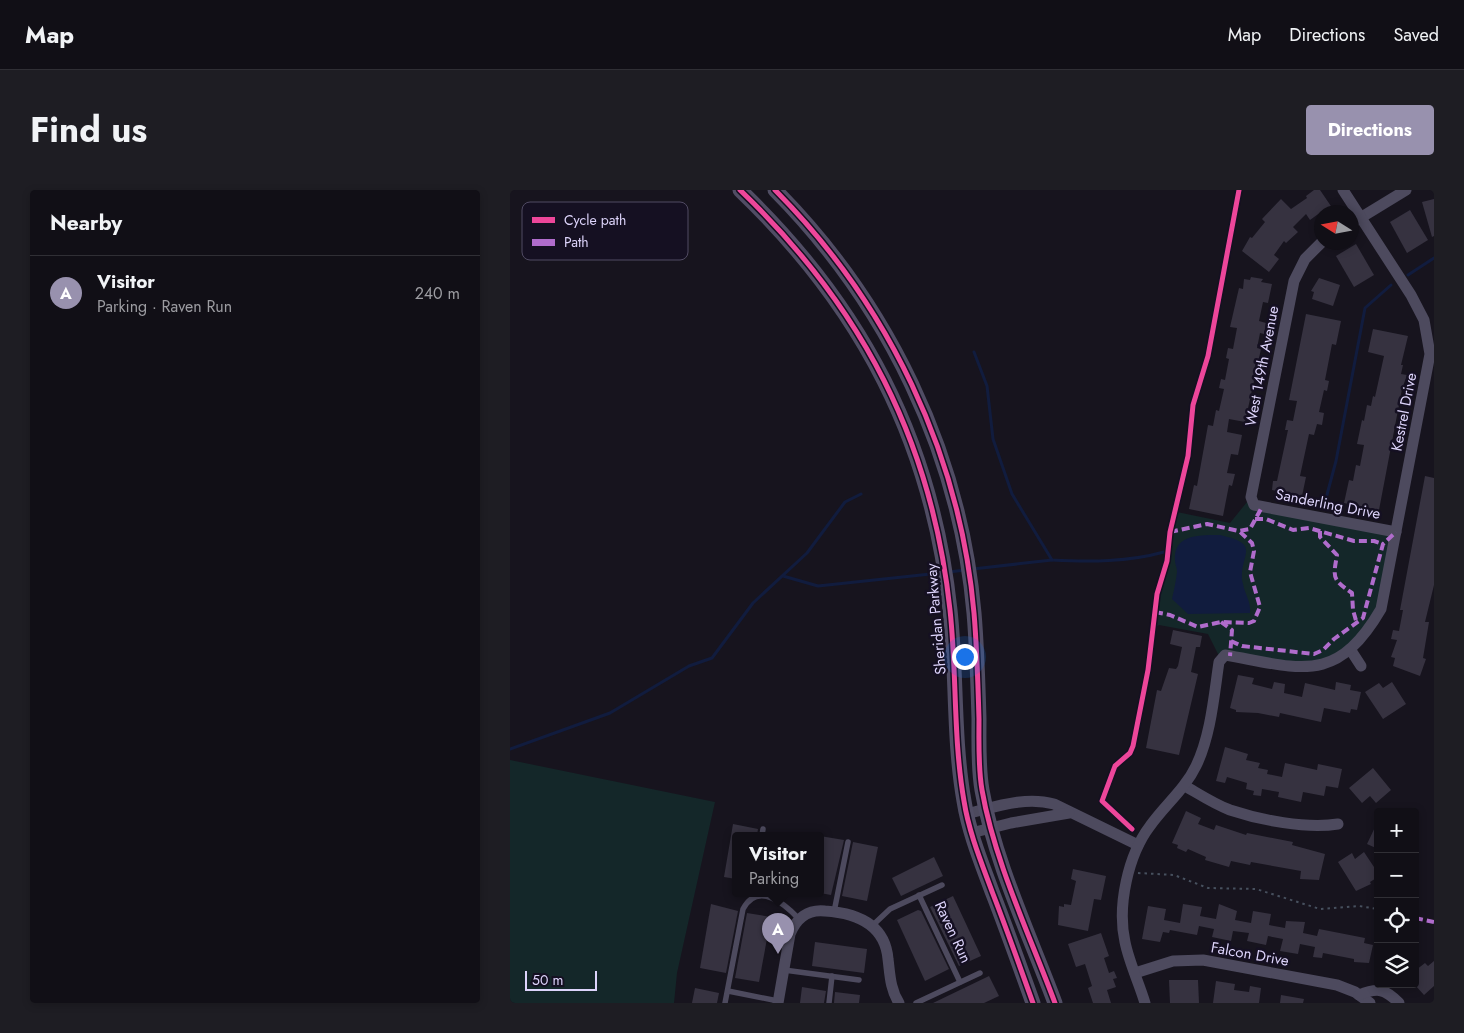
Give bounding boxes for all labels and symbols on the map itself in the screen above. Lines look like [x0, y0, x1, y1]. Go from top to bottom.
legend [522, 202, 688, 260]
north arrow [1314, 205, 1359, 250]
text: Cycle path [564, 210, 626, 230]
text: Path [564, 232, 589, 252]
street label: West 149th Avenue [1240, 304, 1285, 428]
street label: Kestrel Drive [1386, 371, 1422, 453]
street label: Sanderling Drive [1274, 483, 1383, 525]
street label: Sheridan Parkway [920, 562, 952, 676]
your location [952, 644, 978, 670]
street label: Raven Run [929, 897, 977, 967]
pin: A [762, 913, 794, 954]
street label: Falcon Drive [1209, 936, 1291, 972]
scale bar [525, 968, 598, 991]

